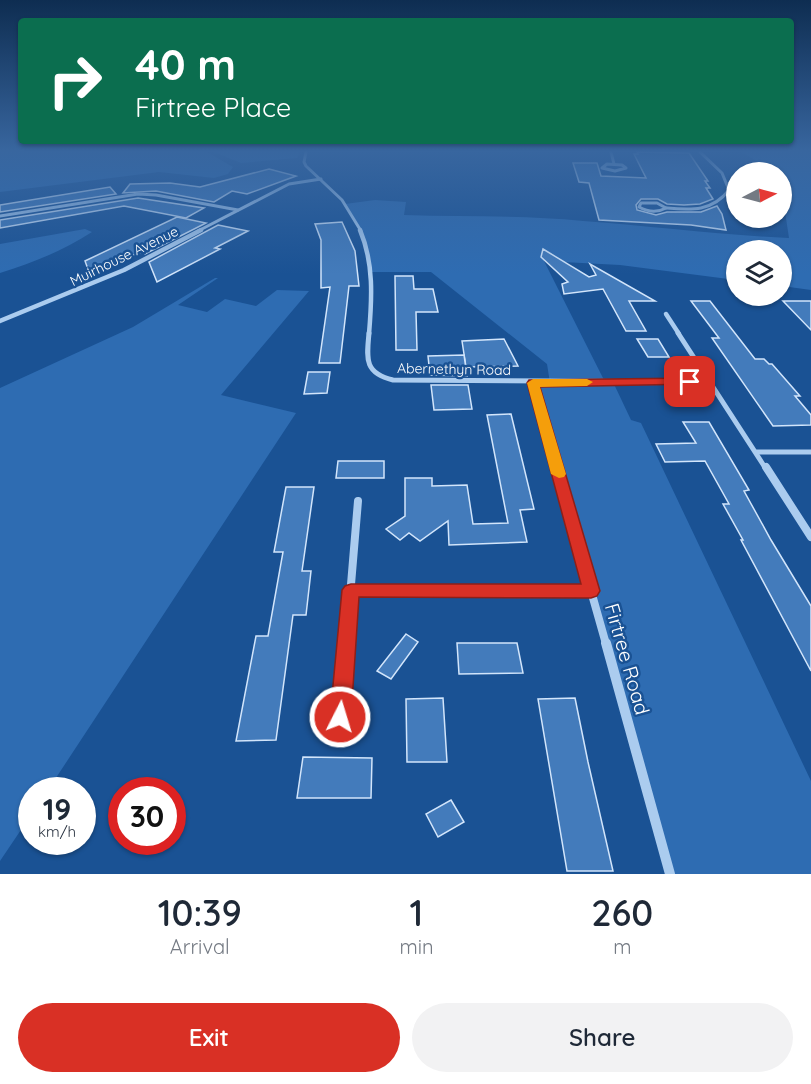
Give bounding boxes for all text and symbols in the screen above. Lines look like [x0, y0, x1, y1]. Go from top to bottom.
text: 40 m [135, 38, 236, 91]
icon: right [36, 42, 114, 120]
text: Firtree Place [135, 90, 291, 124]
north arrow [726, 162, 792, 228]
map controls [726, 162, 792, 306]
street label: Muirhouse Avenue [67, 222, 181, 290]
button: layers [726, 240, 792, 306]
pin [664, 356, 715, 407]
street label: Abernethyn Road [397, 359, 511, 379]
icon: arrive [673, 365, 706, 398]
street label: Firtree Road [600, 600, 655, 718]
position arrow [308, 685, 372, 749]
speed limit sign: 30 [108, 777, 186, 855]
text: 19 [43, 790, 71, 828]
text: km/h [38, 822, 76, 841]
text: 10:39 [158, 890, 242, 935]
text: 1 [410, 890, 423, 935]
text: 260 [591, 890, 653, 935]
text: Arrival [170, 934, 230, 959]
text: min [399, 934, 434, 959]
text: m [613, 934, 631, 959]
button: Exit [18, 1003, 400, 1072]
button: Share [412, 1003, 793, 1072]

